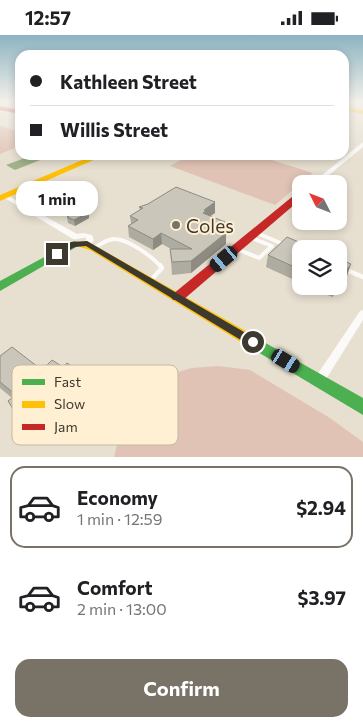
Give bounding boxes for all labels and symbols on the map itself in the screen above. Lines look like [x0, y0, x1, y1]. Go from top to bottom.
north arrow [292, 175, 348, 230]
callout: 1 min [16, 181, 98, 217]
place label: Coles [186, 214, 234, 237]
marker: Coles [170, 219, 182, 231]
route end [46, 243, 68, 265]
car [207, 244, 240, 274]
route start [242, 331, 264, 353]
car [269, 347, 302, 375]
legend [12, 365, 178, 445]
text: Fast [54, 373, 81, 390]
text: Slow [54, 395, 85, 412]
text: Jam [54, 418, 78, 435]

